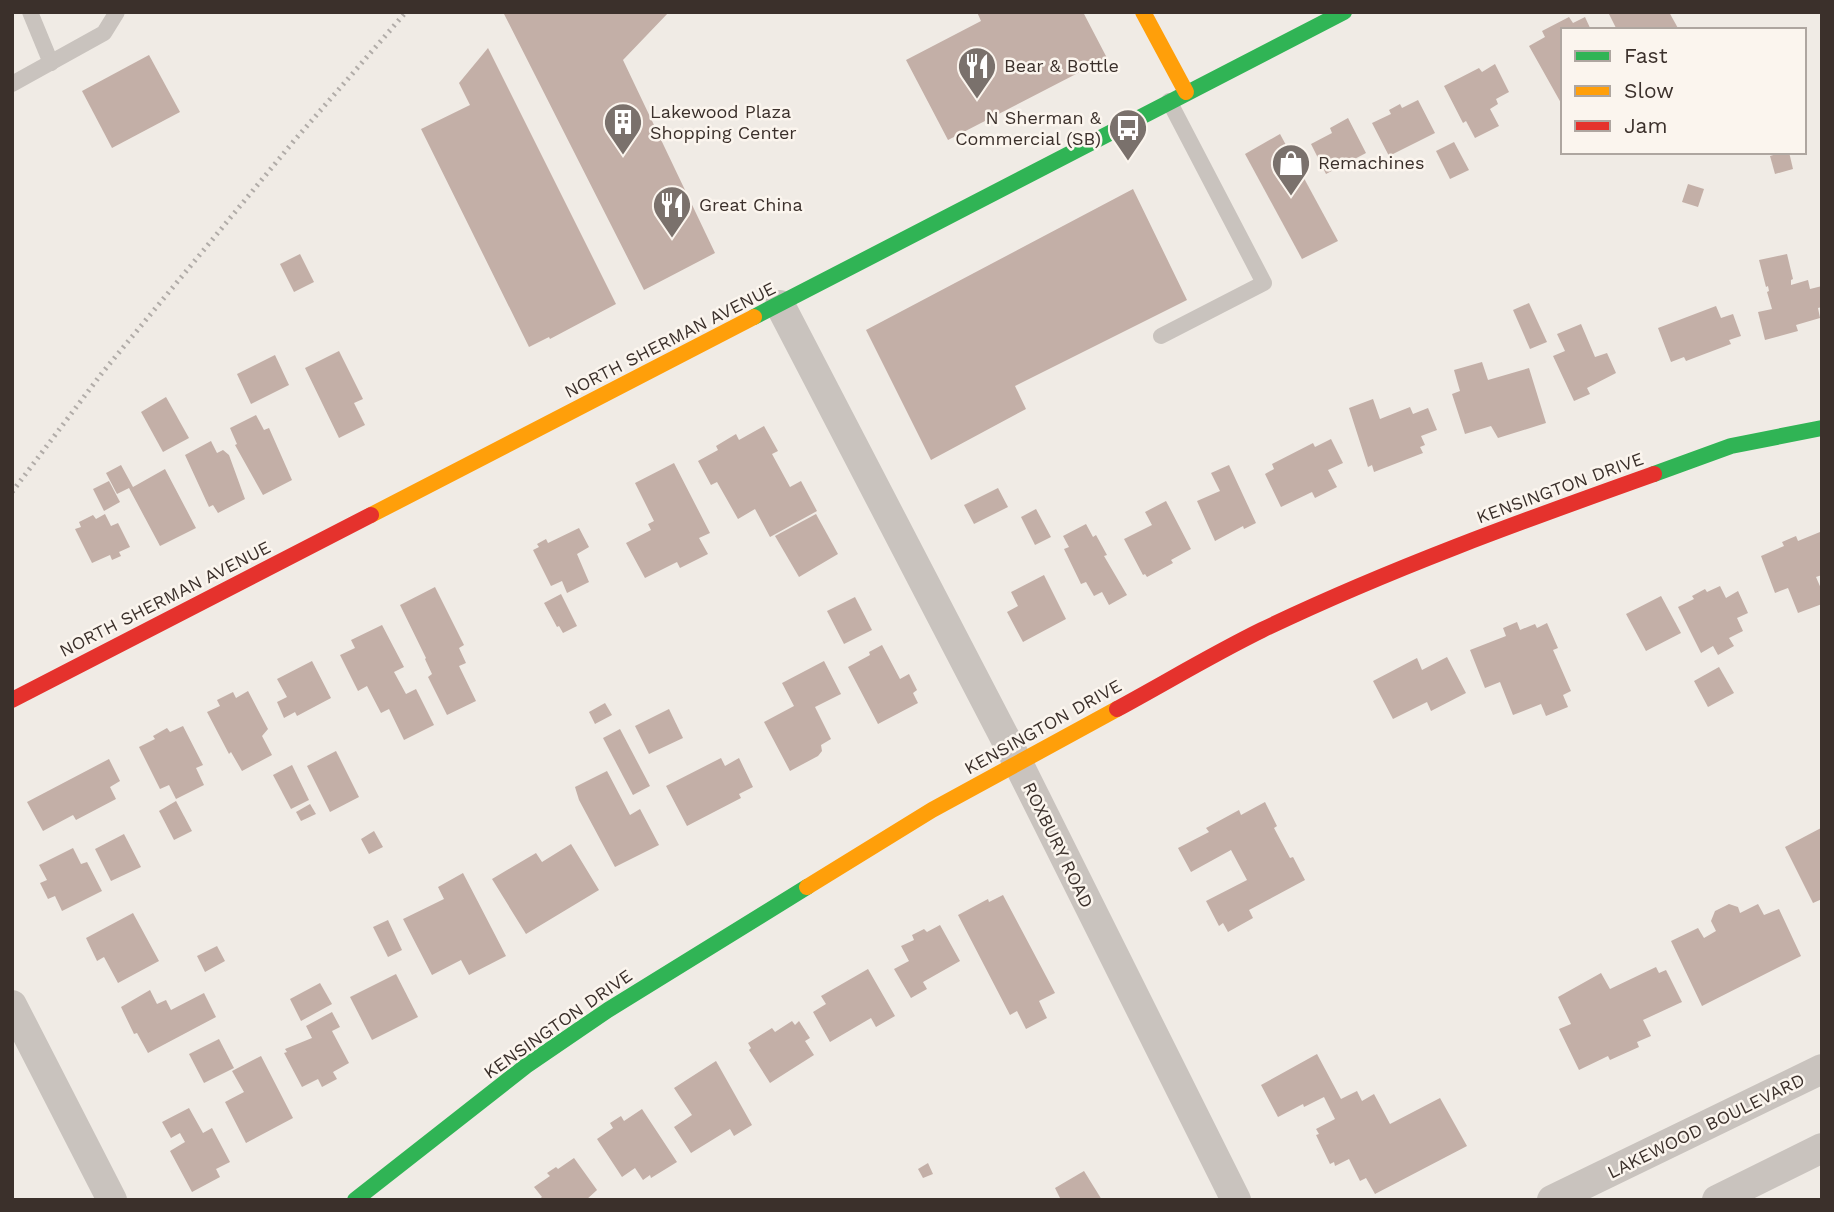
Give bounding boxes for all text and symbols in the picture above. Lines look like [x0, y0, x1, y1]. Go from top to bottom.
legend [1561, 28, 1806, 154]
text: Fast [1624, 43, 1668, 68]
restaurant icon: Bear & Bottle [956, 45, 998, 100]
place label: Bear & Bottle [1004, 55, 1119, 76]
text: Slow [1624, 78, 1674, 103]
building icon: Lakewood Plaza Shopping Center [602, 101, 644, 156]
place label: Lakewood Plaza Shopping Center [650, 101, 797, 143]
place label: N Sherman & Commercial (SB) [955, 107, 1102, 149]
bus stop icon: N Sherman & Commercial (SB) [1107, 107, 1149, 162]
text: Jam [1624, 113, 1667, 138]
shop icon: Remachines [1270, 142, 1312, 197]
place label: Remachines [1318, 152, 1424, 173]
restaurant icon: Great China [651, 184, 693, 239]
place label: Great China [699, 194, 803, 215]
street label: NORTH SHERMAN AVENUE [561, 277, 779, 402]
street label: KENSINGTON DRIVE [1473, 448, 1646, 528]
street label: NORTH SHERMAN AVENUE [56, 536, 274, 661]
street label: KENSINGTON DRIVE [961, 675, 1125, 778]
street label: ROXBURY ROAD [1019, 779, 1098, 911]
street label: KENSINGTON DRIVE [480, 964, 636, 1083]
street label: LAKEWOOD BOULEVARD [1604, 1069, 1808, 1182]

